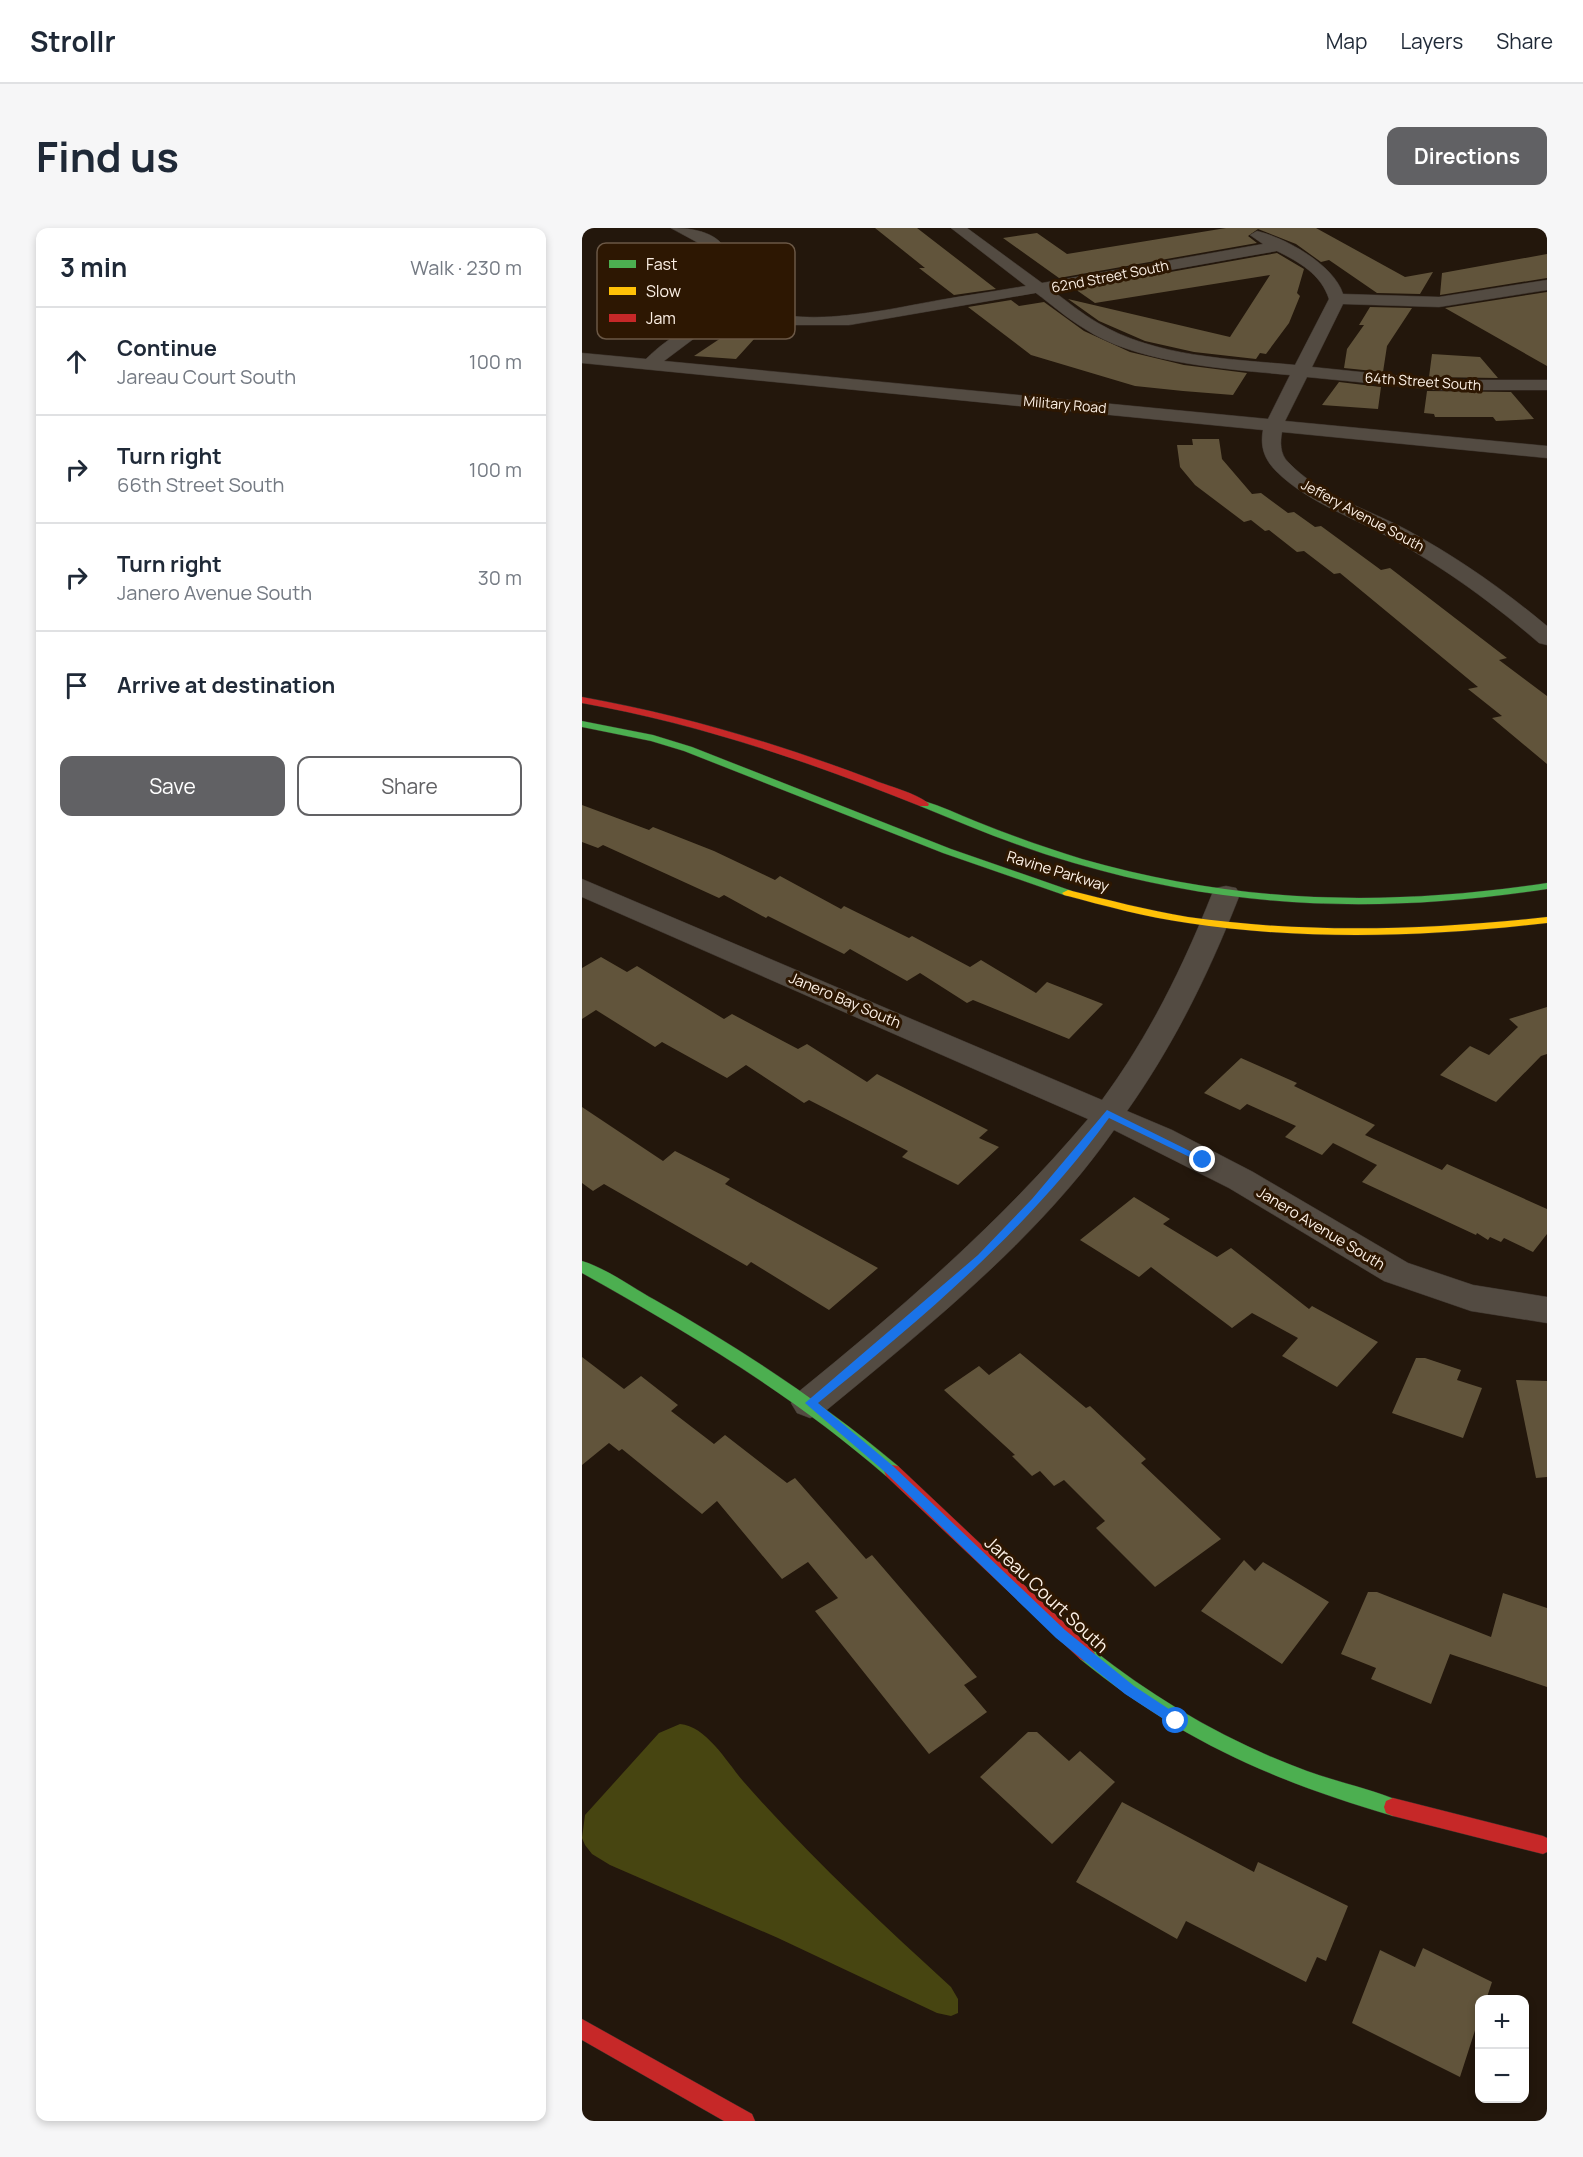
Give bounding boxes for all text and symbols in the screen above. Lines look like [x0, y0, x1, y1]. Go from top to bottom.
text: Strollr [30, 22, 116, 60]
text: Map [1326, 27, 1367, 55]
text: Layers [1400, 27, 1463, 55]
text: Share [1496, 27, 1553, 55]
text: Find us [36, 127, 179, 185]
button: Directions [1387, 127, 1547, 185]
legend [597, 243, 795, 339]
text: 3 min [60, 249, 127, 285]
text: Fast [646, 253, 677, 275]
text: Walk · 230 m [410, 254, 522, 281]
street label: 62nd Street South [1050, 255, 1170, 297]
text: Slow [646, 280, 681, 302]
text: Jam [646, 307, 676, 329]
text: Continue [117, 333, 217, 363]
icon: ahead [60, 345, 93, 378]
text: 100 m [469, 348, 522, 375]
text: Jareau Court South [117, 363, 296, 390]
street label: 64th Street South [1364, 367, 1482, 395]
street label: Military Road [1023, 391, 1107, 417]
text: Turn right [117, 441, 222, 471]
icon: right [60, 453, 93, 486]
text: 100 m [469, 456, 522, 483]
text: 66th Street South [117, 471, 284, 498]
street label: Jeffery Avenue South [1298, 474, 1428, 556]
text: Turn right [117, 549, 222, 579]
icon: right [60, 561, 93, 594]
text: 30 m [478, 564, 522, 591]
text: Janero Avenue South [117, 579, 312, 606]
icon: arrive [60, 669, 93, 702]
text: Arrive at destination [117, 670, 335, 700]
button: Save [60, 756, 285, 816]
button: Share [297, 756, 522, 816]
street label: Ravine Parkway [1004, 845, 1112, 897]
street label: Janero Bay South [786, 967, 904, 1033]
route end [1189, 1146, 1215, 1172]
street label: Janero Avenue South [1253, 1181, 1389, 1275]
street label: Jareau Court South [980, 1530, 1114, 1658]
route start [1162, 1707, 1188, 1733]
map controls [1475, 1995, 1529, 2103]
button: + [1475, 1995, 1529, 2049]
button: − [1475, 2049, 1529, 2103]

